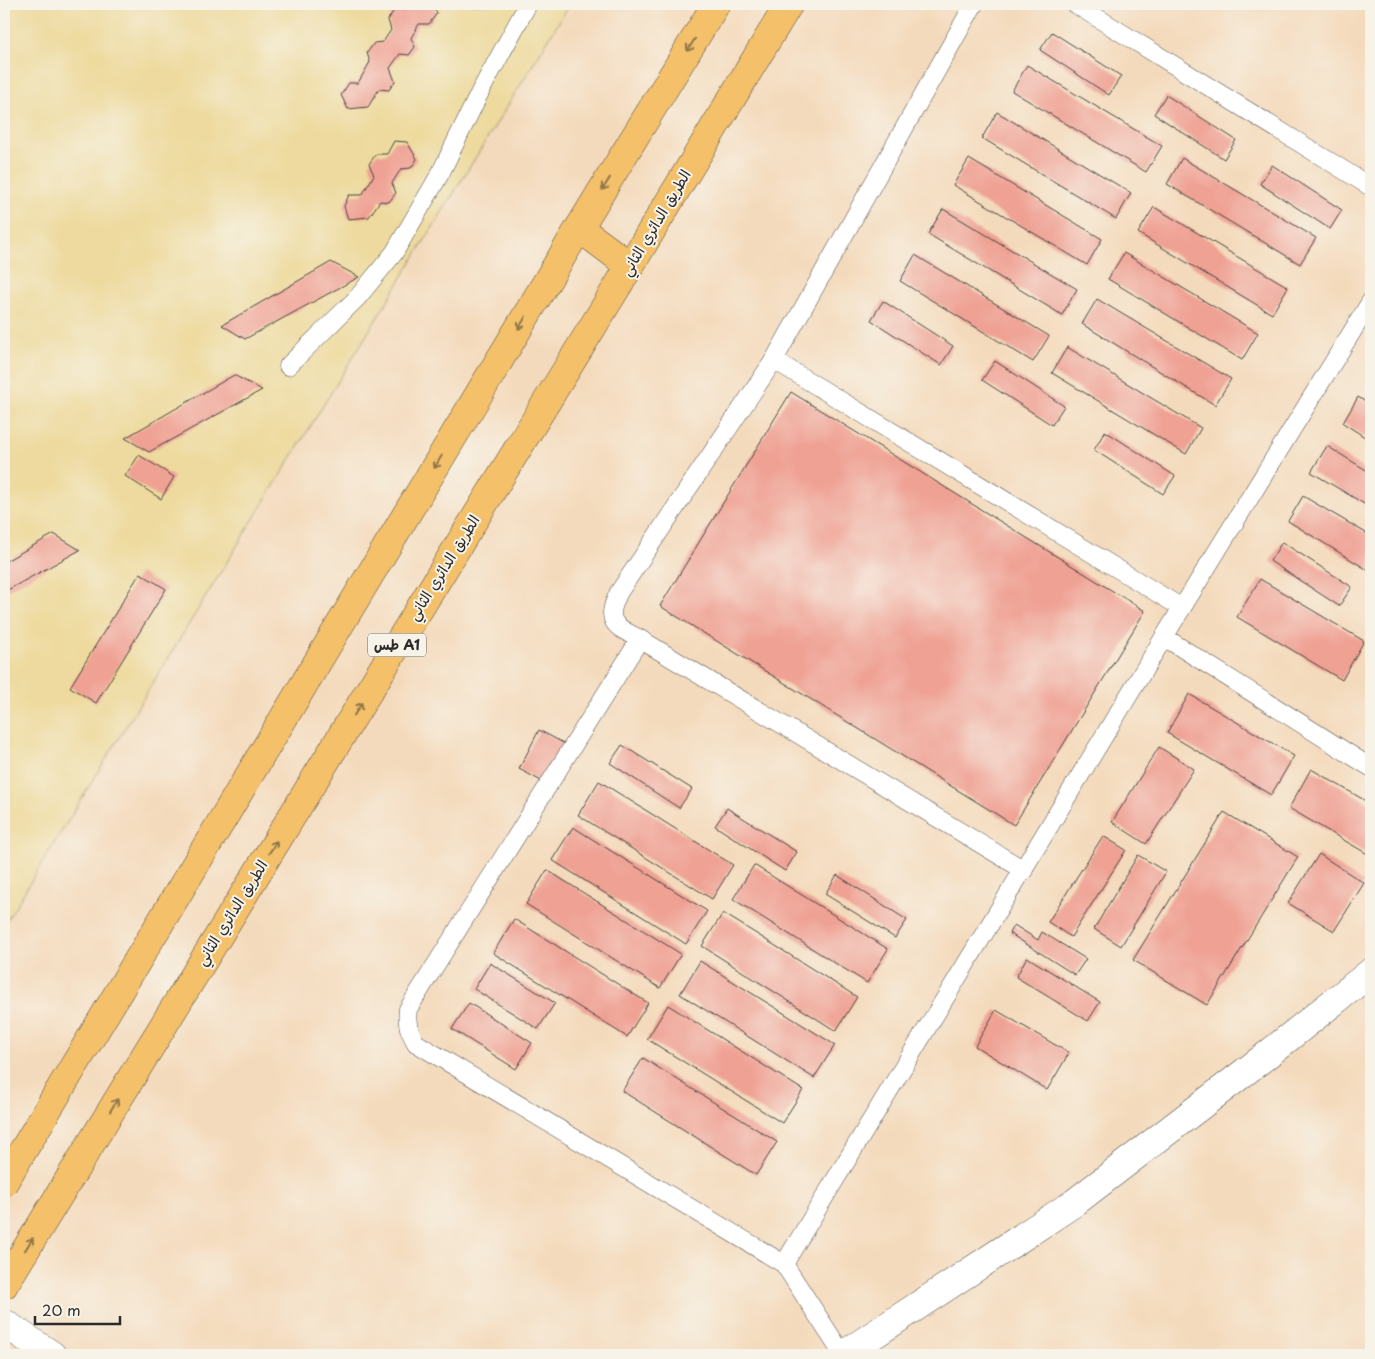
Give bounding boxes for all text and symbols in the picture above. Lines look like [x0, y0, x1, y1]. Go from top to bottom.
one-way arrow [686, 38, 696, 52]
street label: الطريق الدائري الثاني [614, 165, 698, 281]
one-way arrow [601, 176, 611, 190]
one-way arrow [516, 315, 526, 329]
one-way arrow [433, 455, 443, 469]
street label: الطريق الدائري الثاني [401, 510, 487, 626]
road number: طس A1 [368, 634, 426, 656]
one-way arrow [352, 702, 363, 716]
one-way arrow [268, 841, 278, 855]
street label: الطريق الدائري الثاني [189, 855, 275, 971]
one-way arrow [110, 1099, 120, 1113]
one-way arrow [25, 1237, 35, 1251]
scale bar [35, 1294, 120, 1326]
text: 20 m [42, 1298, 81, 1321]

